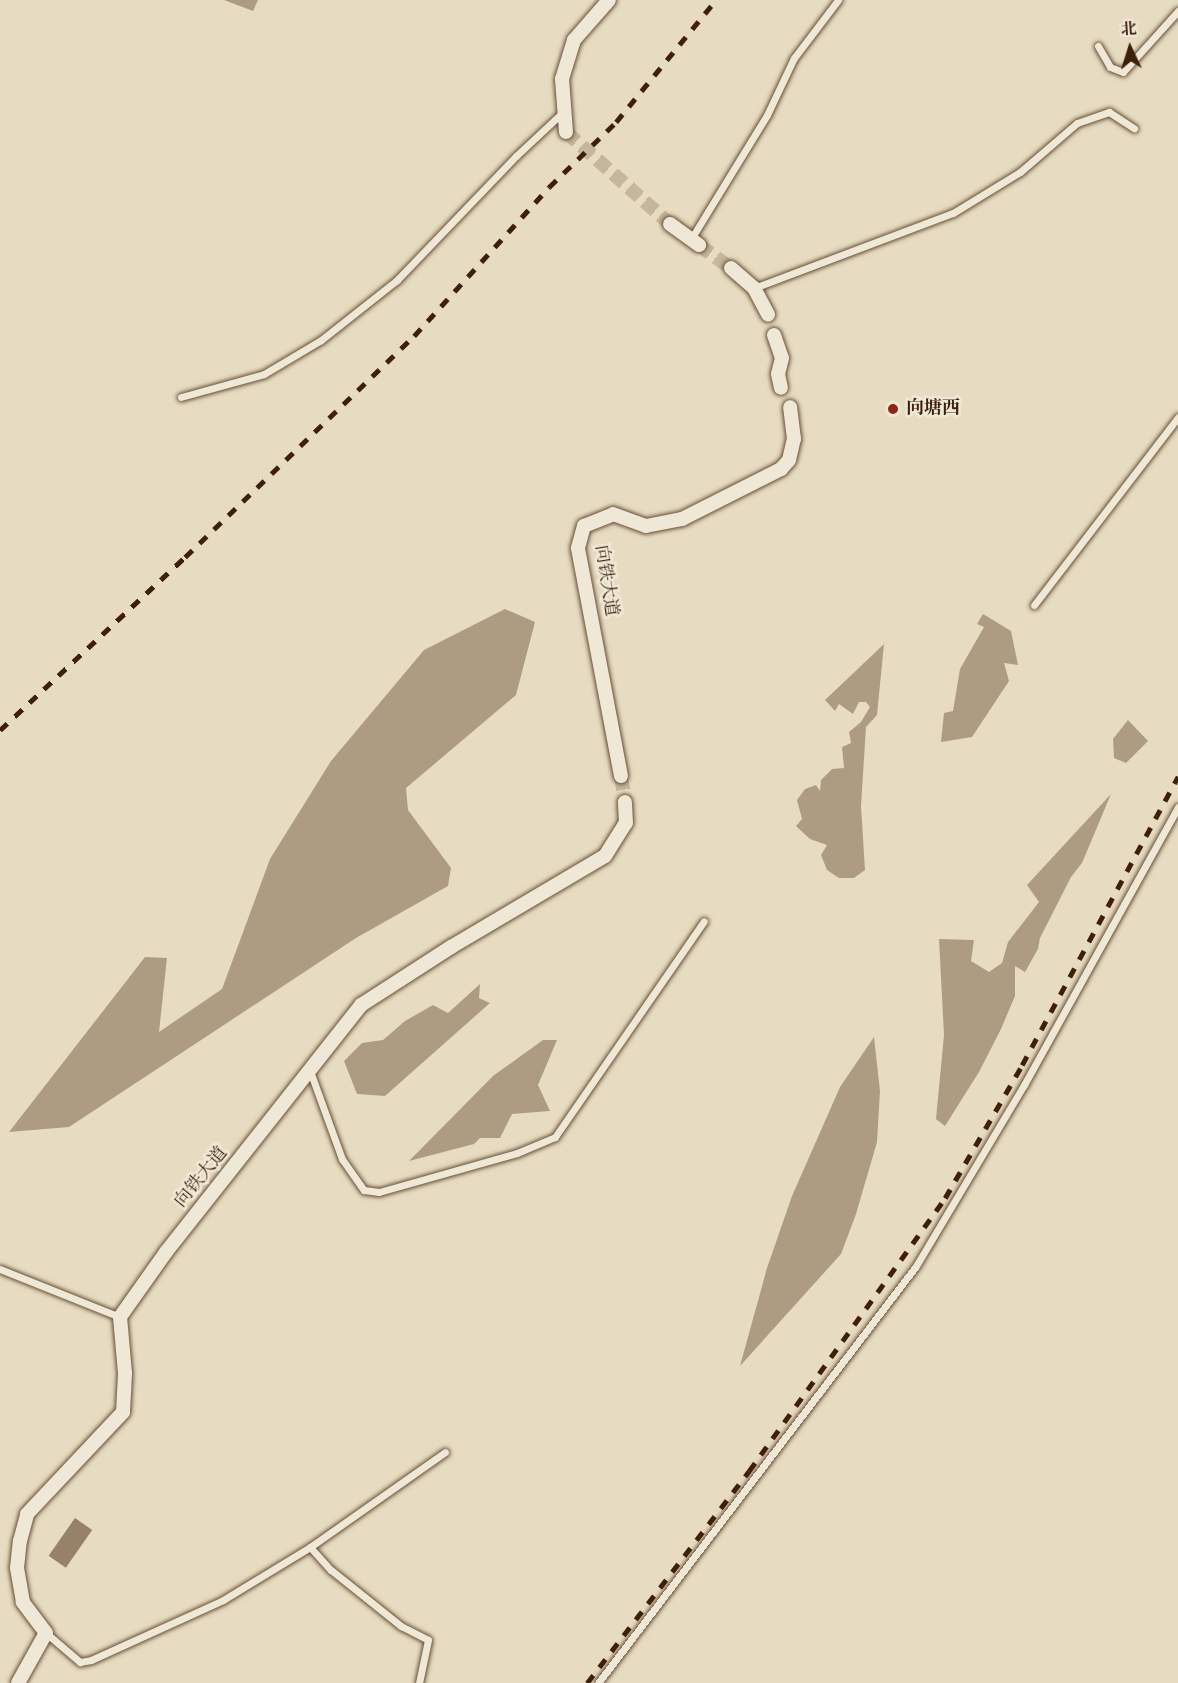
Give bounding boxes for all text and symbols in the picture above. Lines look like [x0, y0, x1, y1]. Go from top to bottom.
north arrow [1100, 18, 1160, 78]
text: 北 [1120, 20, 1137, 41]
place label: 向塘西 [906, 398, 960, 420]
marker: 向塘西 [884, 400, 902, 418]
street label: 向铁大道 [589, 544, 621, 618]
street label: 向铁大道 [171, 1143, 233, 1213]

